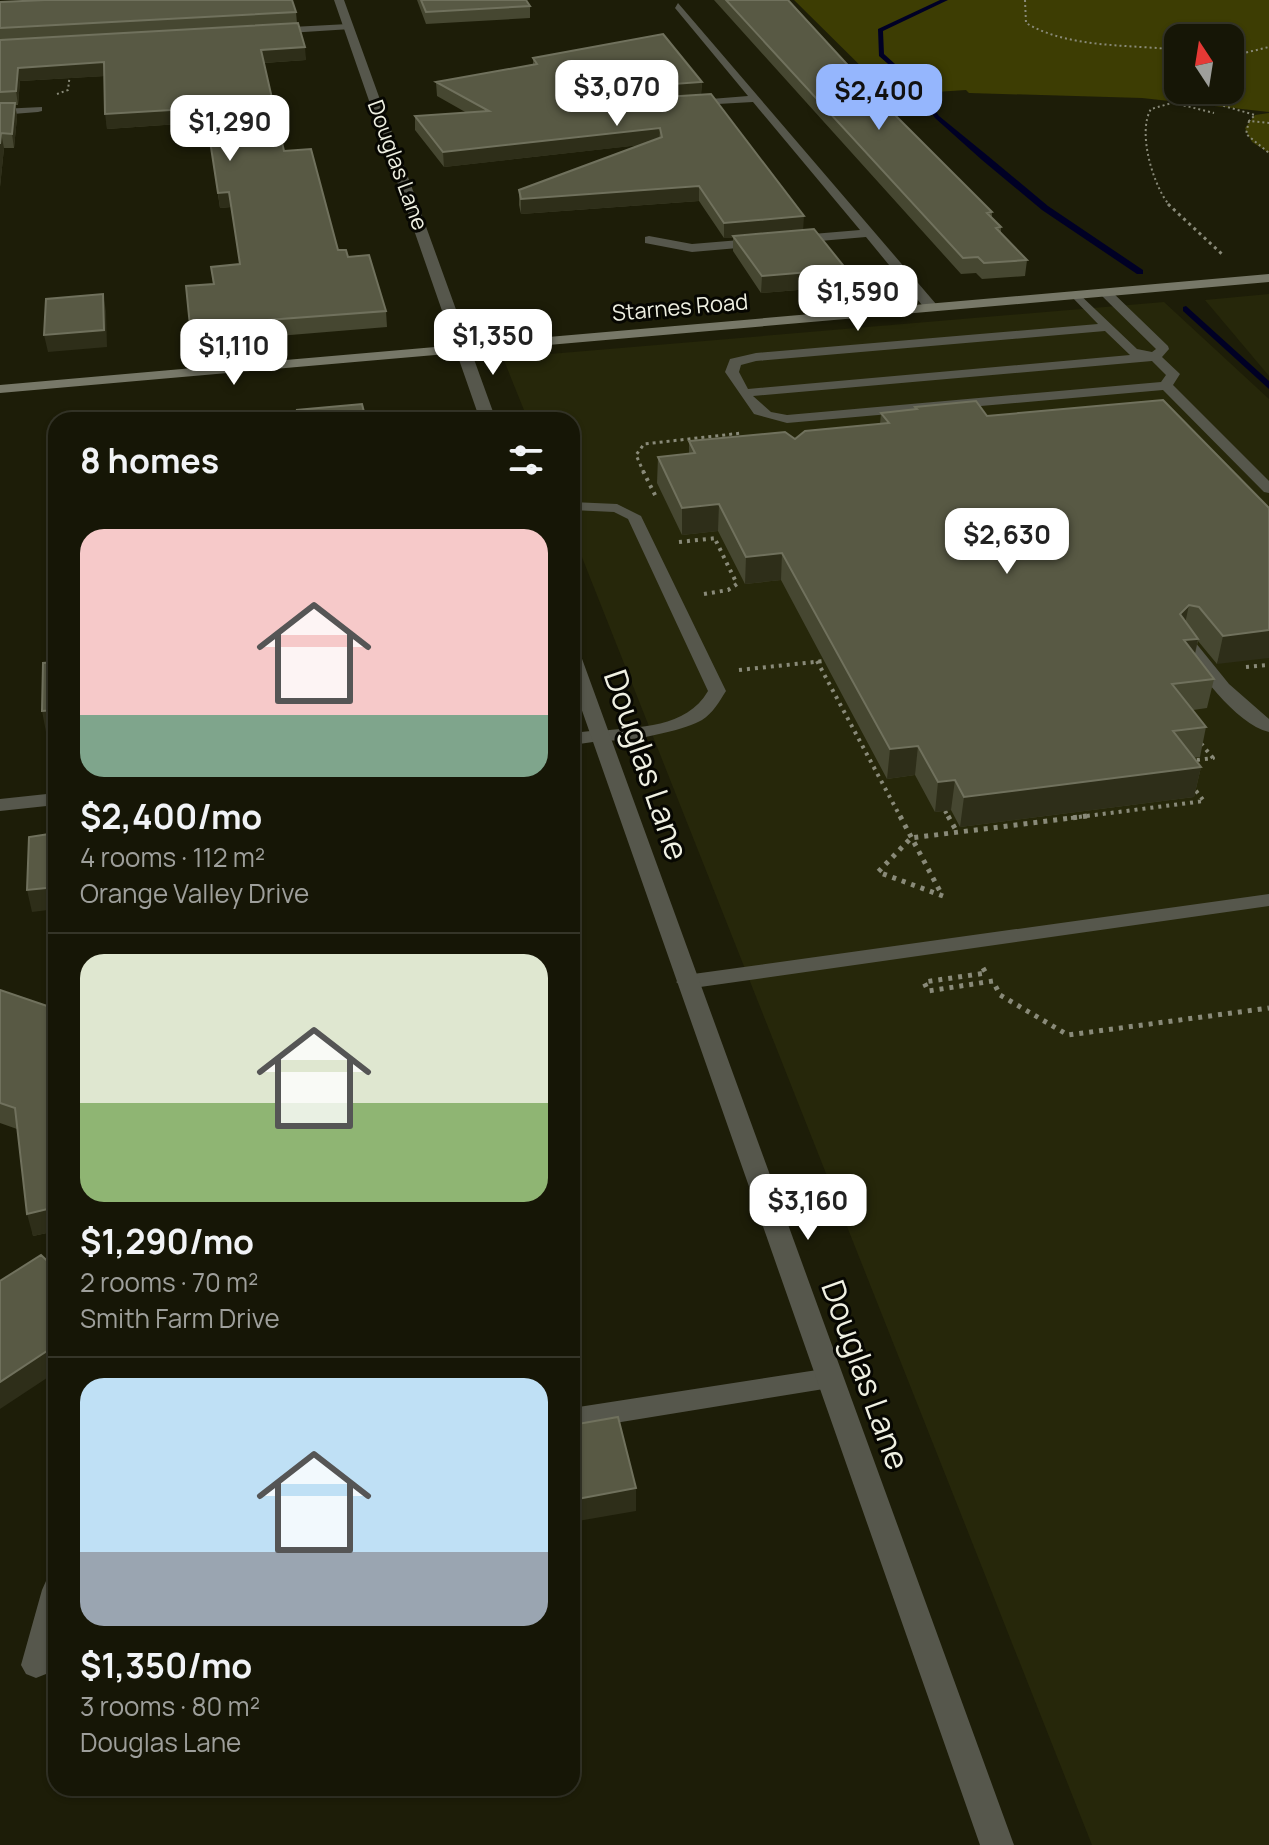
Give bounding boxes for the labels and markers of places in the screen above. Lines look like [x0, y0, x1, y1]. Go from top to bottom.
pin: $3,070 [552, 60, 682, 128]
pin: $2,400 [814, 64, 944, 132]
pin: $1,290 [165, 95, 295, 163]
pin: $1,590 [793, 265, 923, 333]
pin: $1,350 [428, 309, 558, 377]
pin: $1,110 [169, 319, 299, 387]
pin: $2,630 [942, 508, 1072, 576]
pin: $3,160 [743, 1174, 873, 1242]

